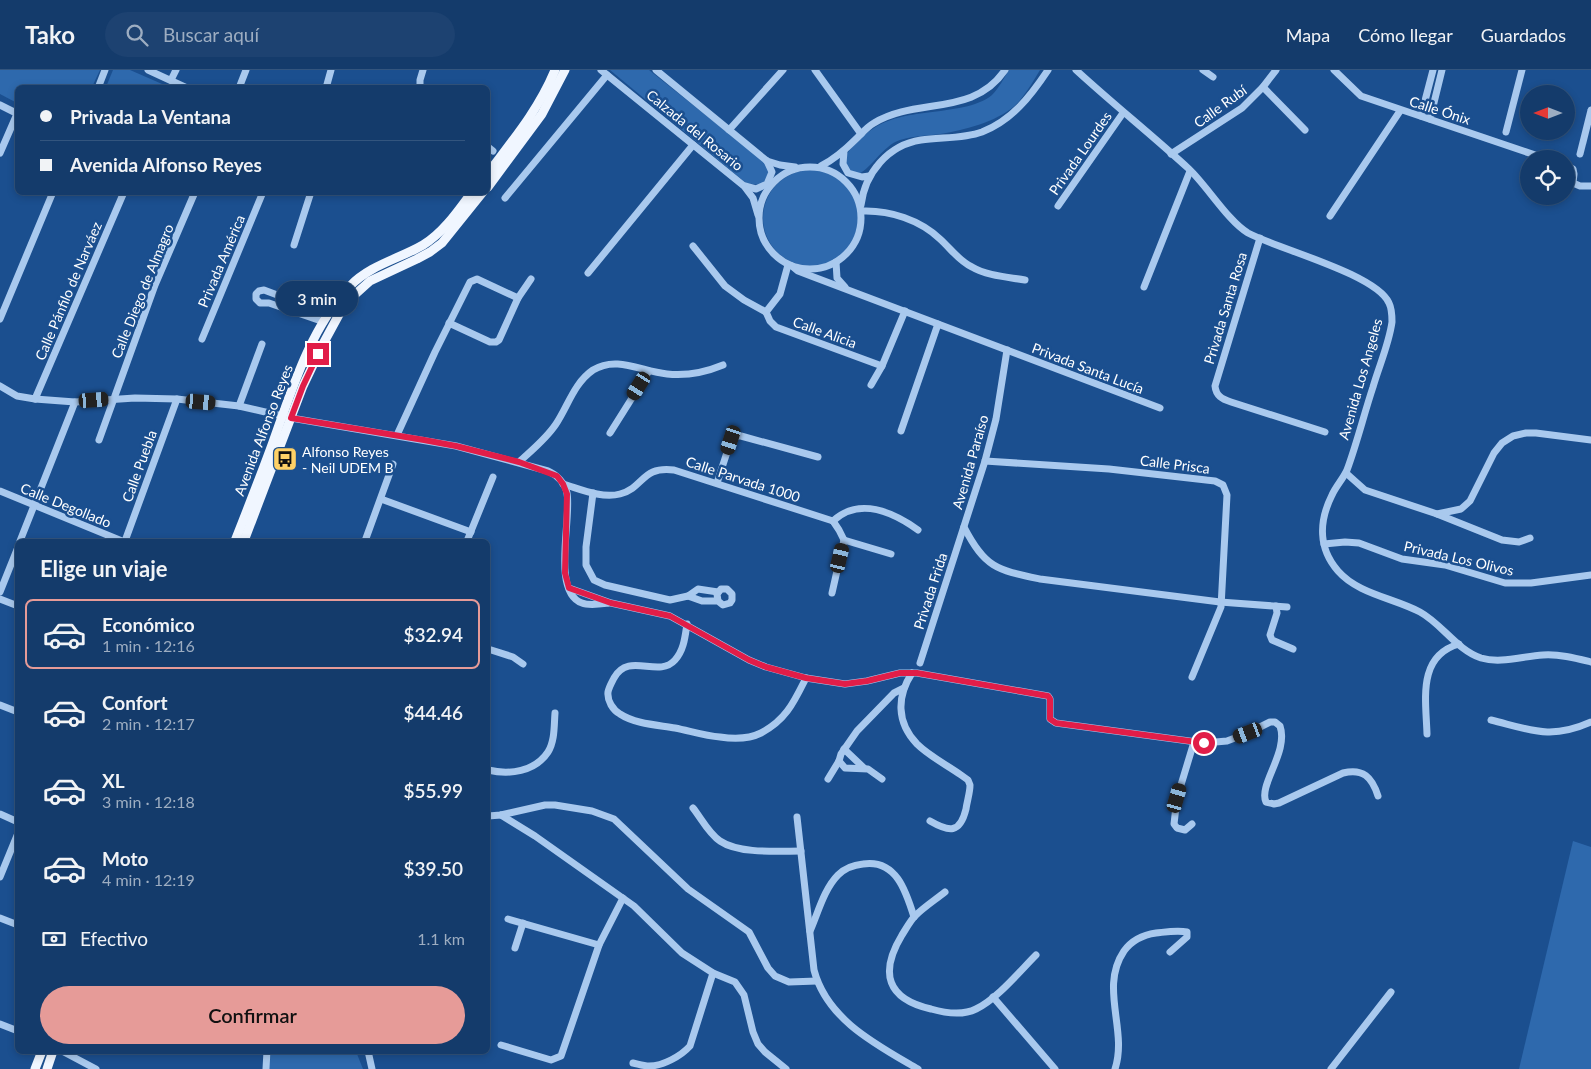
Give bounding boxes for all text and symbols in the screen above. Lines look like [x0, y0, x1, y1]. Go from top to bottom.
search box [105, 12, 455, 57]
text: Tako [25, 20, 75, 49]
icon: search [123, 21, 151, 49]
text: Buscar aquí [163, 23, 259, 46]
text: Mapa [1286, 24, 1330, 46]
text: Cómo llegar [1358, 24, 1453, 46]
text: Guardados [1481, 24, 1566, 46]
street label: Calle Rubí [1190, 81, 1250, 131]
north arrow [1520, 85, 1575, 140]
map controls [1520, 85, 1575, 205]
street label: Calzada del Rosario [643, 86, 747, 174]
street label: Calle Ónix [1407, 92, 1473, 128]
text: Privada La Ventana [70, 105, 231, 128]
street label: Privada Lourdes [1045, 108, 1115, 198]
button: locate [1520, 150, 1575, 205]
text: Avenida Alfonso Reyes [70, 153, 262, 176]
street label: Privada América [194, 212, 248, 310]
street label: Calle Pánfilo de Narváez [31, 219, 105, 363]
street label: Calle Diego de Almagro [107, 221, 177, 361]
street label: Privada Santa Rosa [1200, 250, 1250, 366]
callout: 3 min [277, 282, 359, 316]
text: 3 min [297, 289, 337, 308]
street label: Calle Alicia [791, 313, 859, 351]
street label: Avenida Los Angeles [1335, 316, 1385, 442]
street label: Privada Santa Lucía [1030, 339, 1146, 397]
route end [307, 343, 329, 365]
street label: Avenida Alfonso Reyes [230, 362, 296, 498]
car [624, 369, 653, 403]
car [78, 391, 109, 409]
car [185, 393, 216, 411]
street label: Avenida Paraíso [948, 413, 992, 511]
car [719, 423, 742, 457]
street label: Calle Puebla [118, 428, 160, 504]
place label: Alfonso Reyes - Neil UDEM B [302, 443, 394, 476]
bus stop icon: Alfonso Reyes - Neil UDEM B [272, 446, 298, 472]
street label: Calle Prisca [1139, 451, 1211, 477]
street label: Calle Parvada 1000 [684, 453, 802, 505]
street label: Calle Degollado [18, 479, 114, 531]
street label: Privada Los Olivos [1402, 537, 1516, 579]
car [829, 542, 850, 574]
street label: Privada Frida [910, 550, 950, 632]
text: Elige un viaje [40, 555, 168, 582]
icon: car [42, 612, 87, 657]
text: Económico [102, 613, 195, 636]
text: $32.94 [403, 623, 463, 646]
text: 1 min · 12:16 [102, 636, 195, 655]
icon: car [42, 690, 87, 735]
text: Confort [102, 691, 167, 714]
text: $44.46 [403, 701, 463, 724]
text: 2 min · 12:17 [102, 714, 195, 733]
car [1231, 721, 1264, 745]
route start [1193, 732, 1215, 754]
icon: car [42, 768, 87, 813]
text: XL [102, 769, 125, 792]
text: $55.99 [403, 779, 463, 802]
car [1165, 782, 1188, 814]
text: 3 min · 12:18 [102, 792, 195, 811]
icon: car [42, 846, 87, 891]
text: Moto [102, 847, 148, 870]
text: $39.50 [403, 857, 463, 880]
text: 4 min · 12:19 [102, 870, 195, 889]
icon: cash [40, 925, 68, 953]
text: Efectivo [80, 927, 148, 950]
text: 1.1 km [417, 929, 465, 948]
button: Confirmar [40, 986, 465, 1044]

